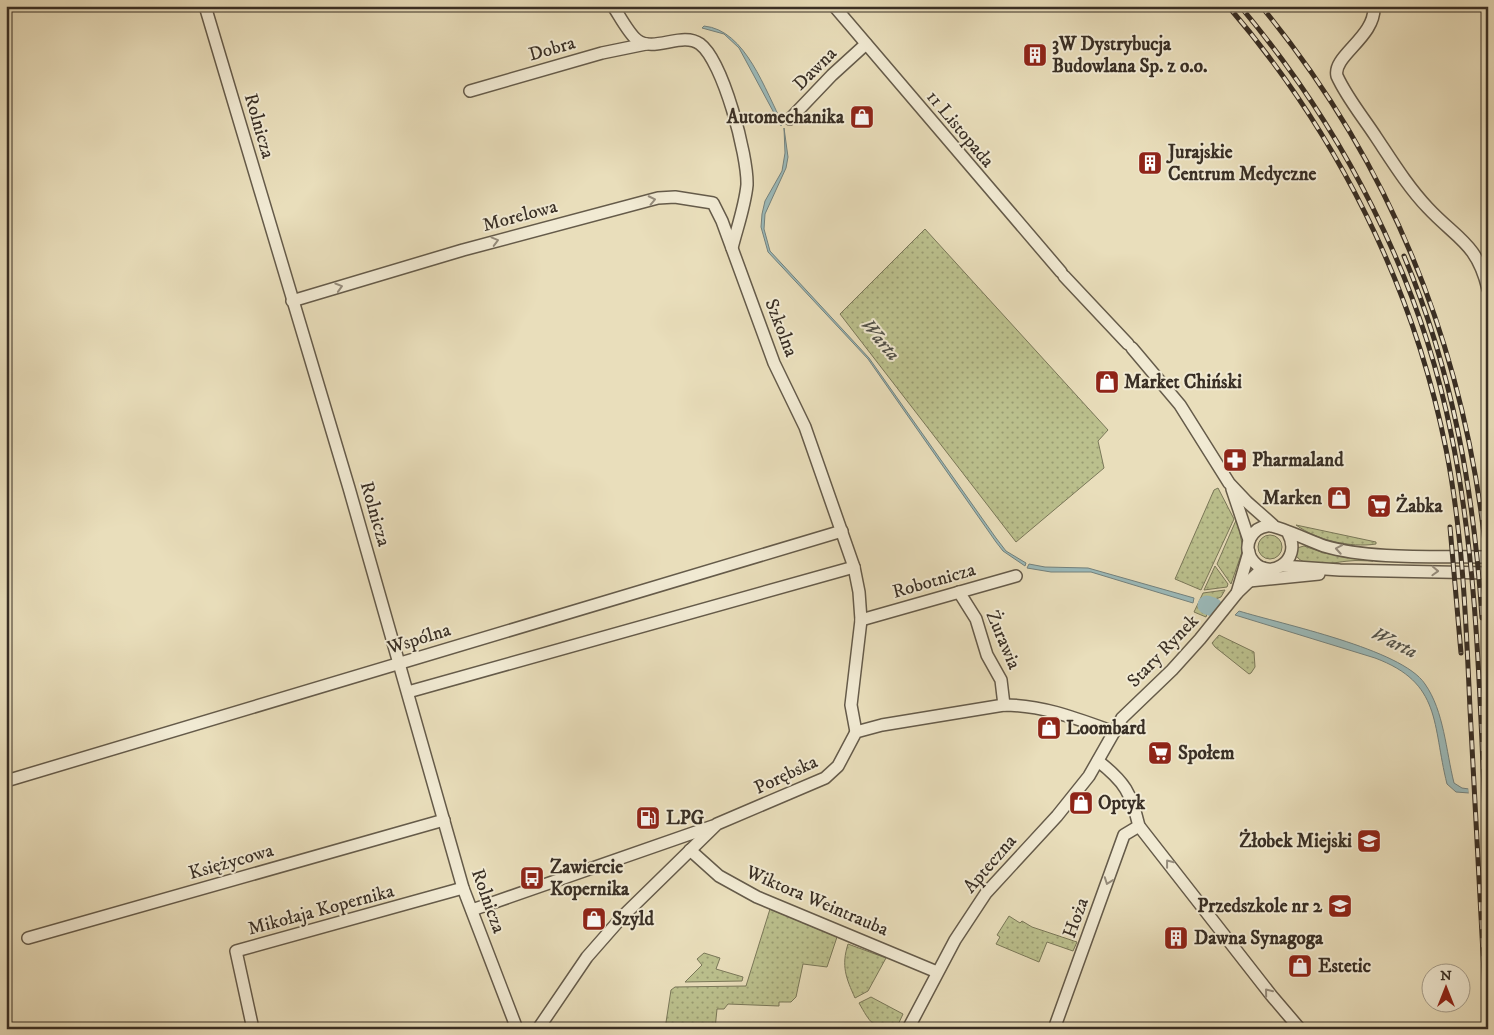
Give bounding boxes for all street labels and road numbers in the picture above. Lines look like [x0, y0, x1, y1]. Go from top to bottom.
street label: Dobra [526, 31, 578, 67]
street label: Dawna [788, 42, 842, 96]
street label: 11 Listopada [921, 86, 999, 172]
street label: Rolnicza [239, 91, 279, 161]
street label: Morelowa [480, 195, 560, 237]
street label: Szkolna [759, 296, 803, 360]
street label: Rolnicza [355, 479, 395, 549]
street label: Robotnicza [890, 558, 978, 604]
street label: Żurawia [980, 607, 1027, 673]
street label: Stary Rynek [1122, 609, 1204, 692]
street label: Wspólna [384, 618, 454, 660]
street label: Porębska [751, 750, 821, 800]
street label: Apteczna [958, 830, 1022, 898]
street label: Księżycowa [186, 839, 276, 885]
street label: Wiktora Weintrauba [741, 860, 892, 941]
street label: Rolnicza [466, 866, 510, 936]
street label: Mikołaja Kopernika [245, 879, 397, 941]
street label: Hoża [1058, 895, 1094, 941]

